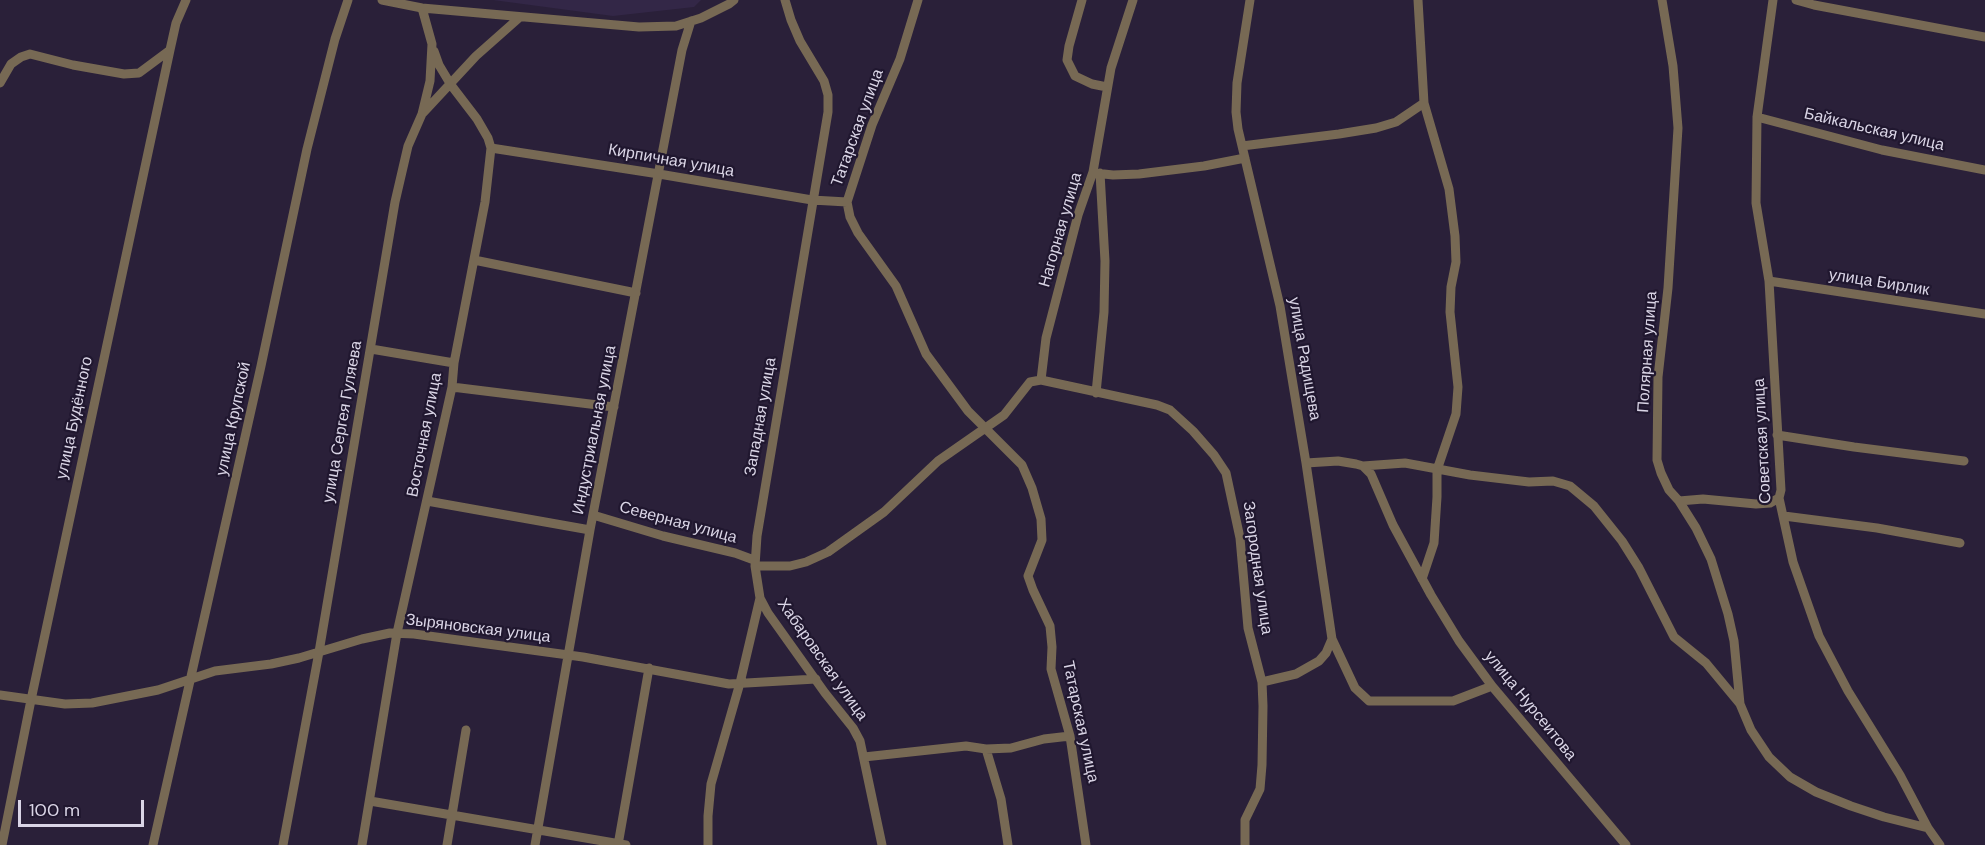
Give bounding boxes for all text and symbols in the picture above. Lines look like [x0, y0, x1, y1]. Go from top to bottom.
street label: Татарская улица [828, 67, 888, 189]
street label: Байкальская улица [1802, 105, 1946, 155]
street label: Кирпичная улица [606, 140, 736, 182]
street label: Нагорная улица [1035, 170, 1087, 290]
street label: улица Бирлик [1827, 266, 1931, 300]
street label: Полярная улица [1634, 291, 1662, 413]
street label: улица Радищева [1284, 296, 1324, 422]
street label: улица Сергея Гуляева [319, 339, 367, 505]
street label: Индустриальная улица [569, 344, 621, 516]
street label: улица Будённого [53, 355, 97, 481]
street label: Западная улица [741, 356, 781, 478]
street label: улица Крупской [213, 360, 255, 478]
street label: Восточная улица [404, 371, 446, 499]
street label: Советская улица [1750, 378, 1776, 504]
street label: Северная улица [617, 498, 739, 548]
street label: Загородная улица [1238, 500, 1276, 636]
street label: Хабаровская улица [773, 595, 871, 725]
street label: Зыряновская улица [404, 611, 552, 647]
street label: улица Нурсеитова [1480, 647, 1580, 765]
street label: Татарская улица [1058, 660, 1102, 784]
scale bar [21, 788, 147, 826]
text: 100 m [29, 798, 80, 822]

